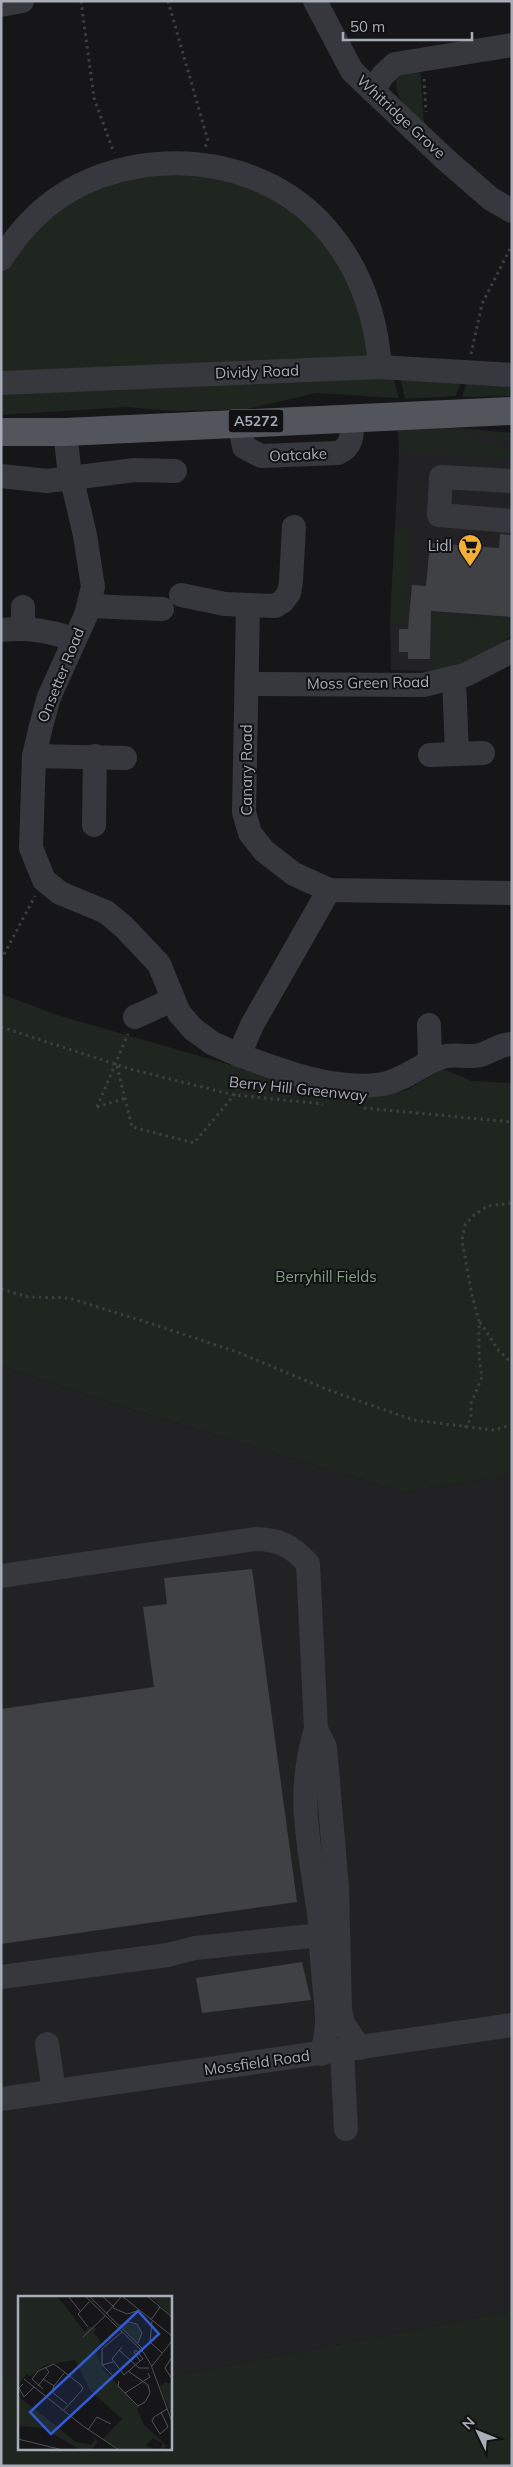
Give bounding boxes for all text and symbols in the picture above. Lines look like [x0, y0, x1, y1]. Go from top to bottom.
scale bar [343, 10, 472, 42]
text: 50 m [350, 17, 385, 36]
street label: Whitridge Grove [353, 71, 450, 163]
street label: Dividy Road [215, 361, 299, 382]
road number: A5272 [228, 410, 284, 432]
street label: Oatcake [269, 444, 327, 466]
supermarket icon: Lidl [457, 533, 483, 567]
place label: Lidl [428, 536, 452, 555]
street label: Onsetter Road [33, 625, 88, 725]
street label: Moss Green Road [307, 672, 429, 693]
street label: Canary Road [237, 724, 256, 816]
street label: Berry Hill Greenway [228, 1072, 368, 1105]
park label: Berryhill Fields [275, 1267, 377, 1286]
street label: Mossfield Road [203, 2046, 311, 2079]
inset map [18, 2296, 171, 2450]
north arrow [453, 2407, 503, 2457]
text: N [458, 2413, 479, 2433]

